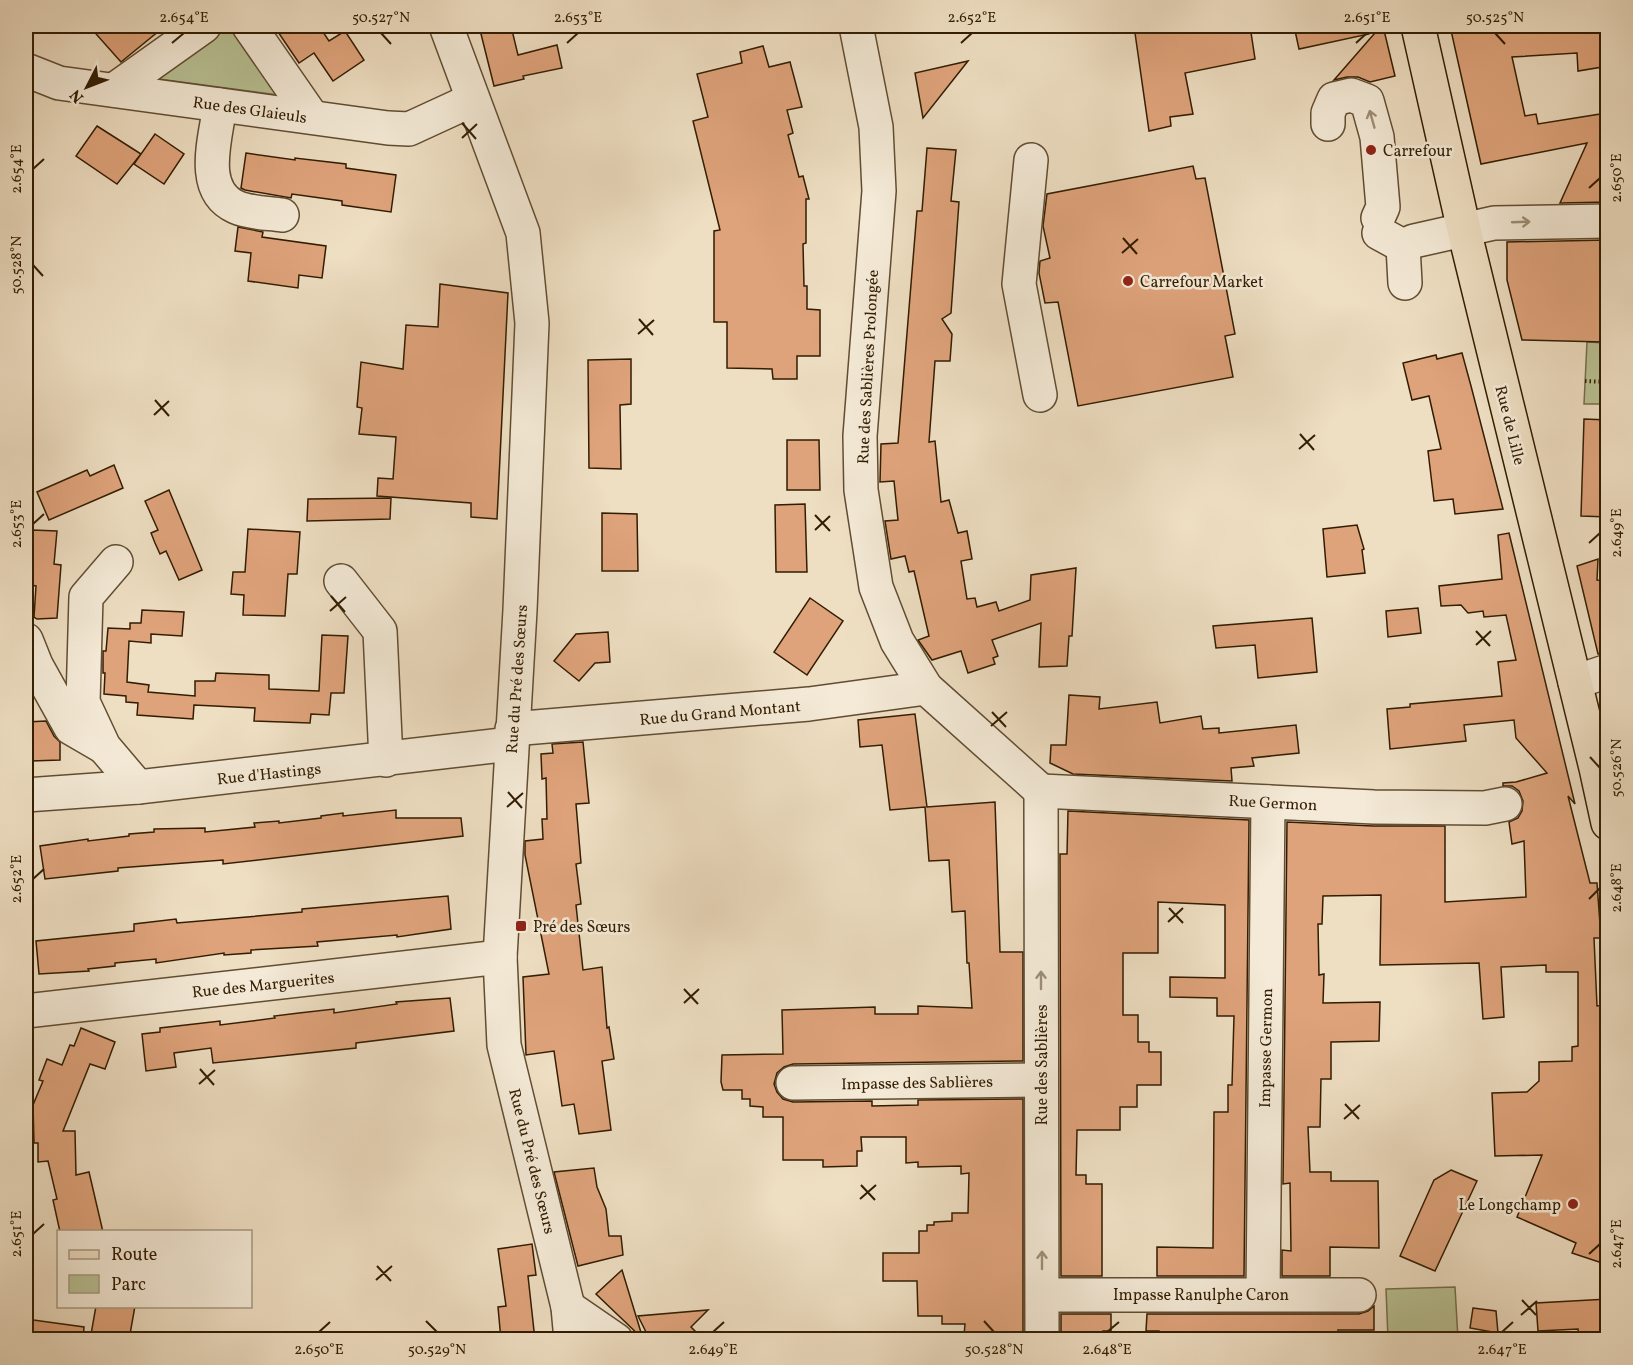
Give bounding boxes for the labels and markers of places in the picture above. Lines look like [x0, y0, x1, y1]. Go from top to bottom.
place label: Carrefour [1383, 141, 1452, 163]
marker: Carrefour [1364, 143, 1378, 157]
place label: Carrefour Market [1140, 272, 1264, 294]
marker: Carrefour Market [1121, 274, 1135, 288]
place label: Pré des Sœurs [533, 917, 630, 939]
marker: Pré des Sœurs [514, 919, 528, 933]
place label: Le Longchamp [1458, 1195, 1561, 1217]
marker: Le Longchamp [1566, 1197, 1580, 1211]

